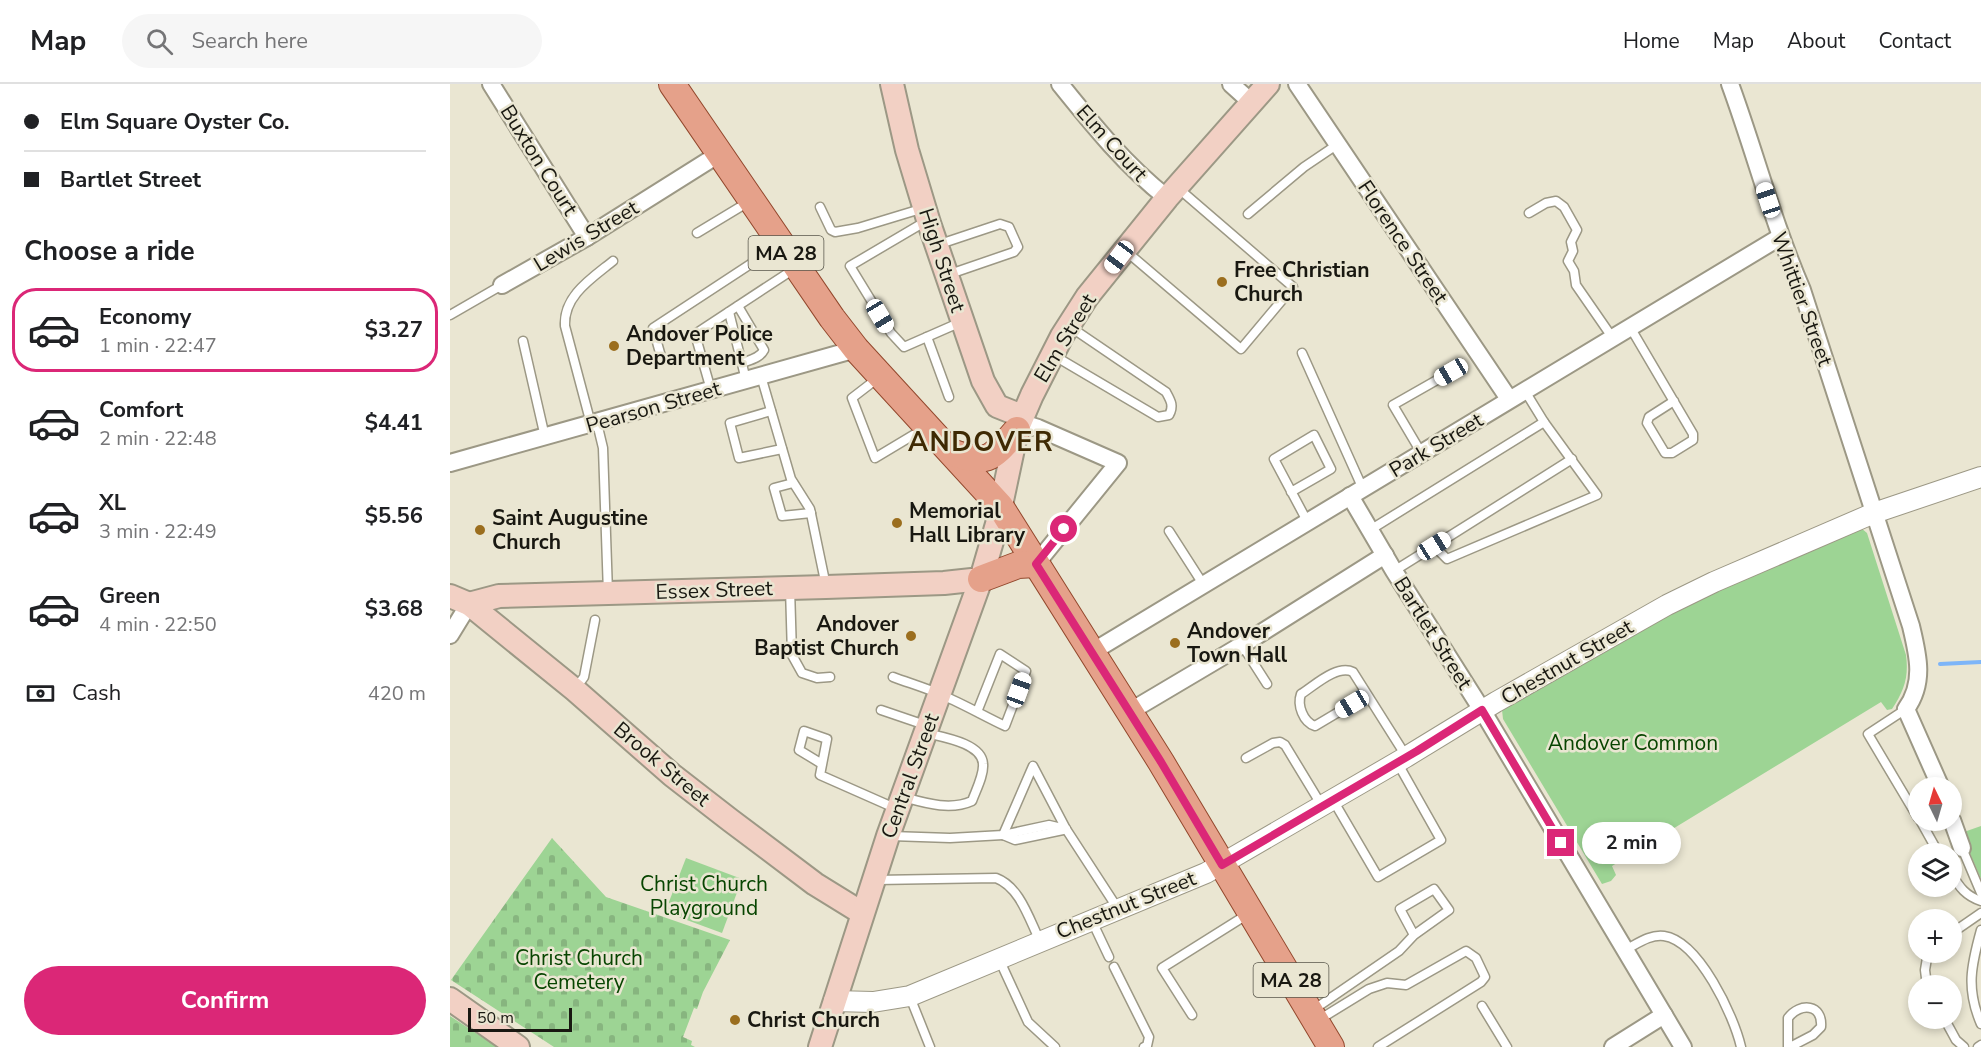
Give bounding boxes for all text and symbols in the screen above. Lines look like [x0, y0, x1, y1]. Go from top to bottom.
search box [122, 14, 542, 68]
text: Map [30, 22, 86, 60]
icon: search [143, 25, 176, 58]
text: Search here [191, 26, 308, 56]
text: Home [1623, 27, 1680, 55]
text: Map [1713, 27, 1754, 55]
text: About [1787, 27, 1845, 55]
text: Contact [1878, 27, 1951, 55]
street label: Buxton Court [494, 99, 584, 221]
street label: Elm Court [1070, 99, 1154, 188]
text: Elm Square Oyster Co. [60, 107, 290, 137]
text: Bartlet Street [60, 165, 201, 195]
street label: Florence Street [1351, 175, 1455, 310]
car [1754, 180, 1782, 220]
street label: Lewis Street [528, 193, 644, 278]
street label: High Street [912, 204, 972, 316]
street label: Whittier Street [1765, 228, 1839, 370]
text: Choose a ride [24, 233, 195, 270]
road number: MA 28 [748, 236, 824, 270]
car [1101, 237, 1137, 277]
place label: Free Christian Church [1234, 256, 1370, 308]
marker: Free Christian Church [1215, 275, 1229, 289]
street label: Elm Street [1027, 288, 1103, 388]
car [863, 296, 897, 336]
text: Economy [99, 302, 191, 332]
icon: car [27, 303, 81, 357]
text: $3.27 [365, 315, 423, 345]
place label: Andover Police Department [626, 320, 773, 372]
text: 1 min · 22:47 [99, 332, 217, 359]
marker: Andover Police Department [607, 339, 621, 353]
car [1431, 355, 1471, 389]
street label: Pearson Street [582, 374, 724, 440]
text: Comfort [99, 395, 183, 425]
icon: car [27, 396, 81, 450]
street label: Park Street [1384, 406, 1489, 484]
text: $4.41 [365, 408, 423, 438]
district label: ANDOVER [908, 424, 1054, 461]
text: 2 min · 22:48 [99, 425, 217, 452]
text: XL [99, 488, 126, 518]
icon: car [27, 489, 81, 543]
place label: Memorial Hall Library [909, 497, 1026, 549]
text: $5.56 [365, 501, 423, 531]
place label: Saint Augustine Church [492, 504, 648, 556]
route start [1050, 515, 1077, 542]
marker: Memorial Hall Library [890, 516, 904, 530]
text: 3 min · 22:49 [99, 518, 217, 545]
marker: Saint Augustine Church [473, 523, 487, 537]
car [1414, 529, 1454, 563]
street label: Bartlet Street [1387, 571, 1479, 695]
street label: Essex Street [655, 574, 774, 606]
text: Green [99, 581, 160, 611]
icon: car [27, 582, 81, 636]
text: $3.68 [365, 594, 423, 624]
place label: Andover Baptist Church [754, 610, 900, 662]
text: 4 min · 22:50 [99, 611, 217, 638]
street label: Chestnut Street [1496, 612, 1639, 711]
place label: Andover Town Hall [1187, 617, 1288, 669]
marker: Andover Baptist Church [904, 629, 918, 643]
marker: Andover Town Hall [1168, 636, 1182, 650]
car [1004, 670, 1034, 710]
icon: cash [24, 677, 57, 710]
text: Cash [72, 678, 121, 708]
text: 420 m [368, 680, 426, 707]
car [1332, 687, 1372, 721]
street label: Central Street [874, 709, 946, 842]
street label: Brook Street [608, 715, 717, 813]
park label: Andover Common [1548, 729, 1718, 757]
north arrow [1908, 777, 1962, 831]
map controls [1908, 777, 1962, 1029]
callout: 2 min [1582, 822, 1681, 864]
route end [1547, 829, 1574, 856]
text: 2 min [1606, 829, 1657, 856]
button: layers [1908, 843, 1962, 897]
street label: Chestnut Street [1052, 864, 1201, 946]
park label: Christ Church Playground [640, 870, 768, 922]
button: + [1908, 909, 1962, 963]
park label: Christ Church Cemetery [515, 944, 643, 996]
road number: MA 28 [1254, 963, 1328, 997]
button: Confirm [24, 966, 426, 1035]
button: − [1908, 975, 1962, 1029]
scale bar [468, 1005, 572, 1032]
place label: Christ Church [747, 1006, 880, 1034]
text: 50 m [477, 1007, 514, 1029]
marker: Christ Church [728, 1013, 742, 1027]

